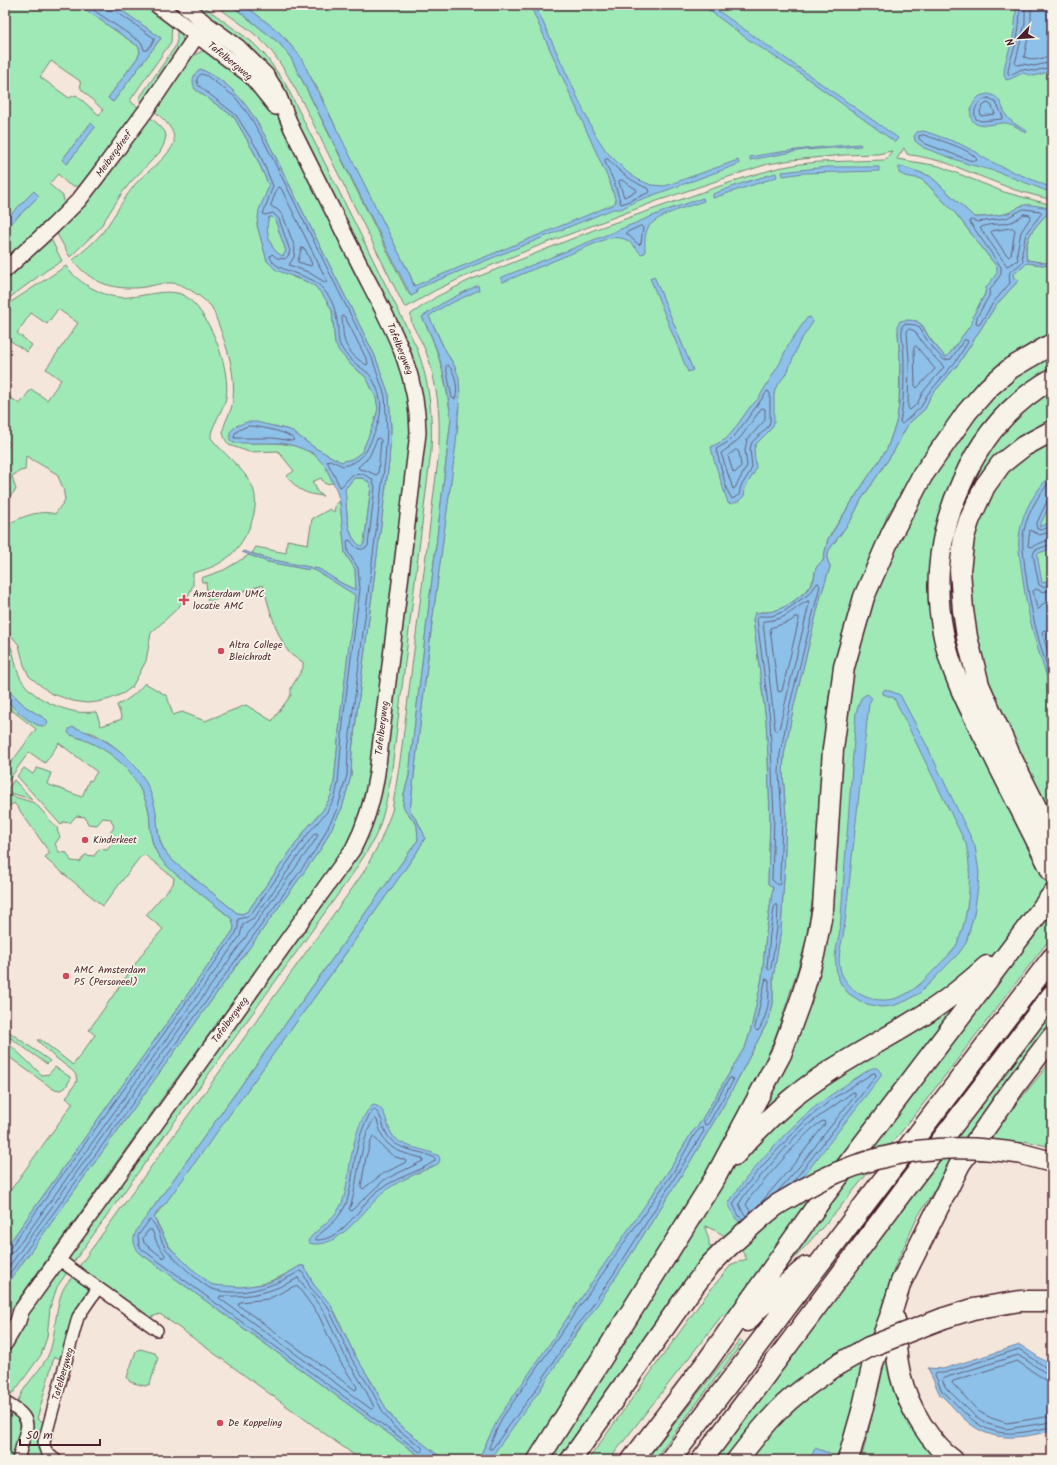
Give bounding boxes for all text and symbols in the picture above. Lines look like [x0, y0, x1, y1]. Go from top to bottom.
north arrow [999, 18, 1039, 58]
text: N [1001, 35, 1020, 49]
street label: Tafelbergweg [204, 38, 256, 85]
street label: Meibergdreef [92, 127, 137, 180]
street label: Tafelbergweg [382, 321, 418, 378]
place label: Amsterdam UMC locatie AMC [193, 586, 265, 614]
marker: Amsterdam UMC locatie AMC [178, 594, 190, 606]
place label: Altra College Bleichrodt [229, 637, 283, 665]
marker: Altra College Bleichrodt [216, 646, 226, 656]
street label: Tafelbergweg [371, 700, 393, 756]
place label: Kinderkeet [93, 832, 137, 848]
marker: Kinderkeet [80, 835, 90, 845]
place label: AMC Amsterdam P5 (Personeel) [74, 962, 146, 990]
marker: AMC Amsterdam P5 (Personeel) [61, 971, 71, 981]
street label: Tafelbergweg [207, 993, 253, 1047]
street label: Tafelbergweg [48, 1345, 78, 1402]
place label: De Koppeling [228, 1415, 283, 1431]
marker: De Koppeling [215, 1418, 225, 1428]
scale bar [20, 1421, 100, 1447]
text: 50 m [26, 1426, 53, 1445]

